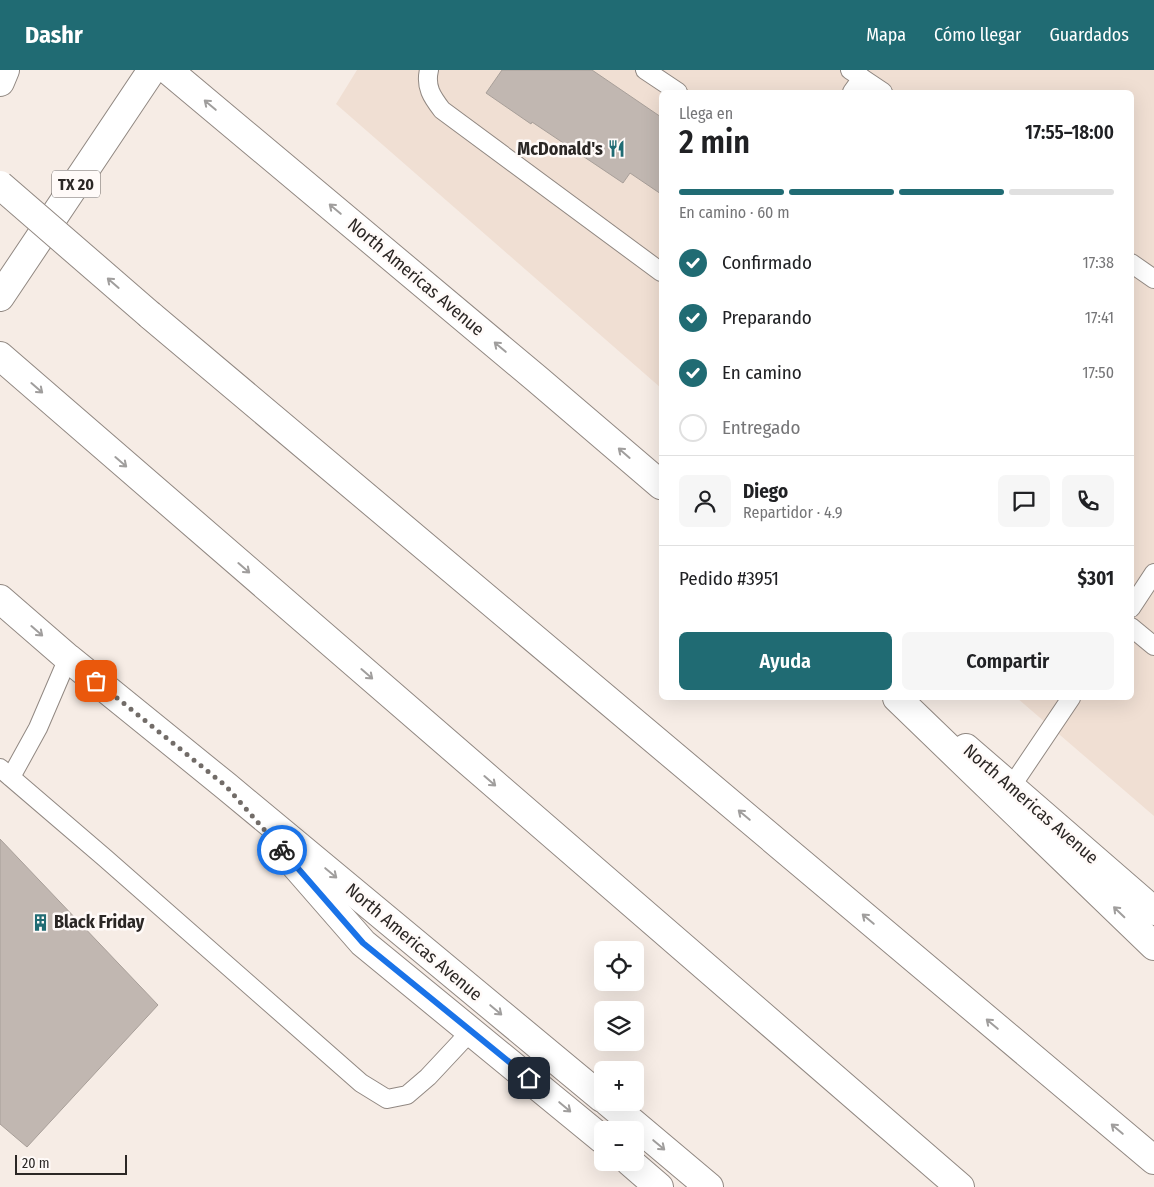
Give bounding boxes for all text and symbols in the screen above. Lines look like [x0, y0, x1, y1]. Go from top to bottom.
text: Dashr [25, 21, 83, 49]
text: Mapa [866, 24, 906, 46]
text: Cómo llegar [934, 24, 1021, 46]
text: Guardados [1049, 24, 1129, 46]
one-way arrow [204, 100, 217, 111]
text: Llega en [679, 104, 733, 123]
text: 17:55–18:00 [1025, 121, 1114, 144]
text: 2 min [679, 123, 750, 161]
place label: McDonald's [517, 138, 603, 160]
restaurant icon: McDonald's [607, 139, 627, 159]
road number: TX 20 [52, 170, 100, 198]
text: En camino · 60 m [679, 203, 790, 222]
one-way arrow [329, 204, 342, 215]
street label: North Americas Avenue [343, 213, 489, 341]
icon: check [679, 249, 707, 277]
text: Confirmado [722, 251, 812, 274]
text: 17:38 [1083, 253, 1114, 272]
one-way arrow [107, 277, 120, 289]
icon: check [679, 304, 707, 332]
text: Preparando [722, 306, 812, 329]
text: 17:41 [1085, 308, 1114, 327]
one-way arrow [494, 342, 507, 353]
icon: check [679, 359, 707, 387]
text: En camino [722, 361, 802, 384]
text: 17:50 [1082, 363, 1114, 382]
one-way arrow [30, 383, 43, 394]
text: Entregado [722, 416, 801, 439]
one-way arrow [618, 448, 631, 459]
one-way arrow [114, 456, 127, 467]
button: person [679, 475, 731, 527]
button: chat [998, 475, 1050, 527]
button: phone [1062, 475, 1114, 527]
text: Diego [743, 480, 788, 503]
text: Repartidor · 4.9 [743, 503, 842, 522]
one-way arrow [237, 562, 250, 574]
text: Pedido #3951 [679, 567, 779, 590]
text: $301 [1078, 567, 1114, 590]
one-way arrow [30, 625, 43, 637]
button: Ayuda [679, 632, 892, 690]
button: Compartir [902, 632, 1114, 690]
pin [75, 660, 117, 702]
icon: bag [82, 667, 110, 695]
one-way arrow [360, 669, 373, 680]
street label: North Americas Avenue [959, 739, 1103, 869]
one-way arrow [483, 775, 496, 786]
one-way arrow [738, 809, 751, 820]
courier [257, 825, 307, 875]
icon: bike [268, 836, 296, 864]
one-way arrow [324, 867, 337, 879]
street label: North Americas Avenue [341, 878, 487, 1006]
one-way arrow [1113, 906, 1125, 918]
place label: Black Friday [54, 911, 145, 933]
building icon: Black Friday [30, 912, 50, 932]
one-way arrow [862, 914, 875, 925]
map controls [594, 941, 644, 1171]
button: locate [594, 941, 644, 991]
button: layers [594, 1001, 644, 1051]
one-way arrow [489, 1005, 502, 1016]
one-way arrow [986, 1018, 999, 1030]
pin [508, 1057, 550, 1099]
button: + [594, 1061, 644, 1111]
icon: home [515, 1064, 543, 1092]
one-way arrow [558, 1102, 571, 1113]
button: − [594, 1121, 644, 1171]
one-way arrow [1110, 1123, 1123, 1134]
one-way arrow [652, 1139, 665, 1150]
scale bar [15, 1152, 128, 1175]
text: 20 m [22, 1155, 50, 1172]

